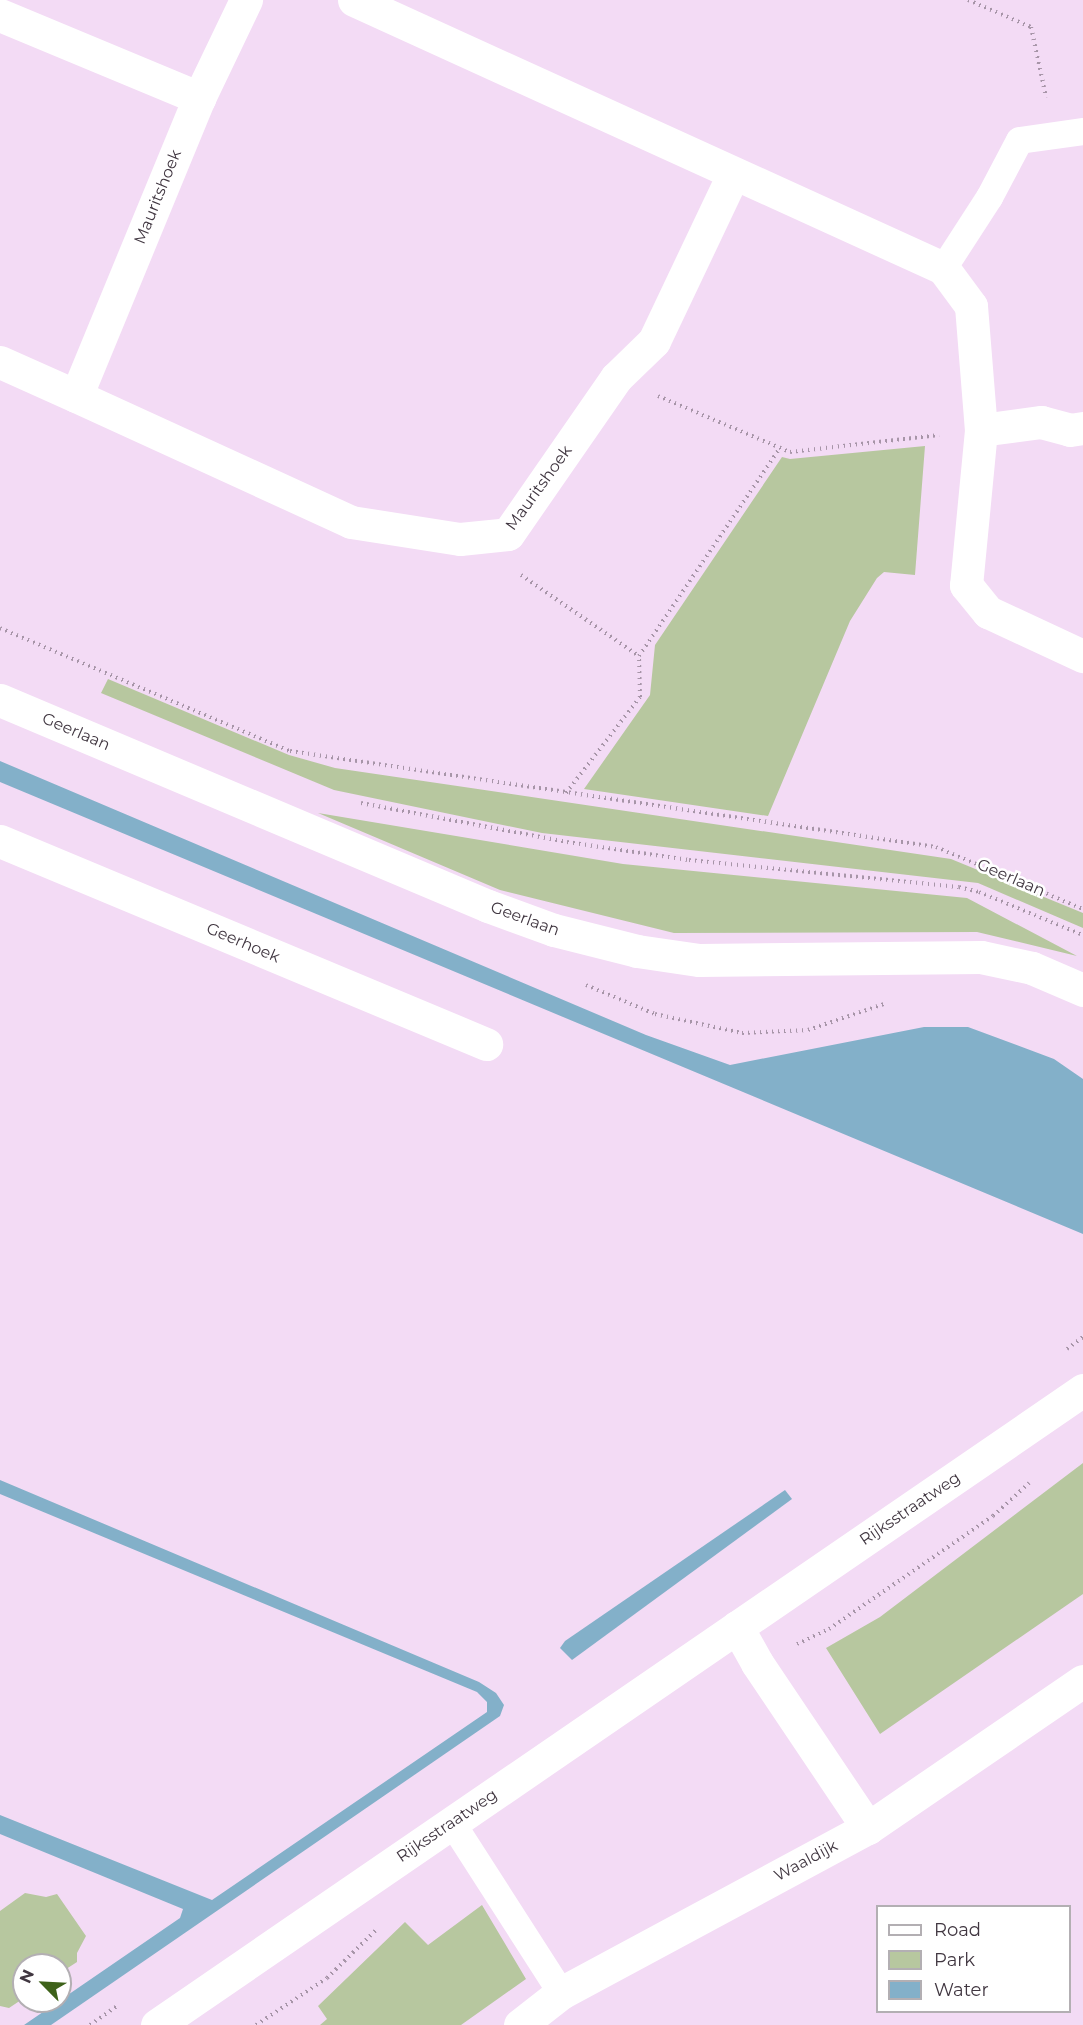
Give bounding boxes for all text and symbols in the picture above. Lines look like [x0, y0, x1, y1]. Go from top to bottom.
street label: Mauritshoek [130, 147, 186, 247]
street label: Mauritshoek [502, 442, 576, 534]
street label: Geerlaan [39, 709, 113, 755]
street label: Geerlaan [974, 855, 1048, 901]
street label: Geerlaan [488, 898, 562, 940]
street label: Geerhoek [203, 919, 283, 967]
street label: Rijksstraatweg [856, 1468, 964, 1550]
street label: Rijksstraatweg [393, 1785, 501, 1867]
street label: Waaldijk [771, 1836, 841, 1886]
legend [876, 1905, 1071, 2013]
text: Road [934, 1919, 981, 1941]
text: Park [934, 1949, 975, 1971]
north arrow [12, 1953, 72, 2013]
text: N [16, 1967, 38, 1986]
text: Water [934, 1979, 989, 2001]

